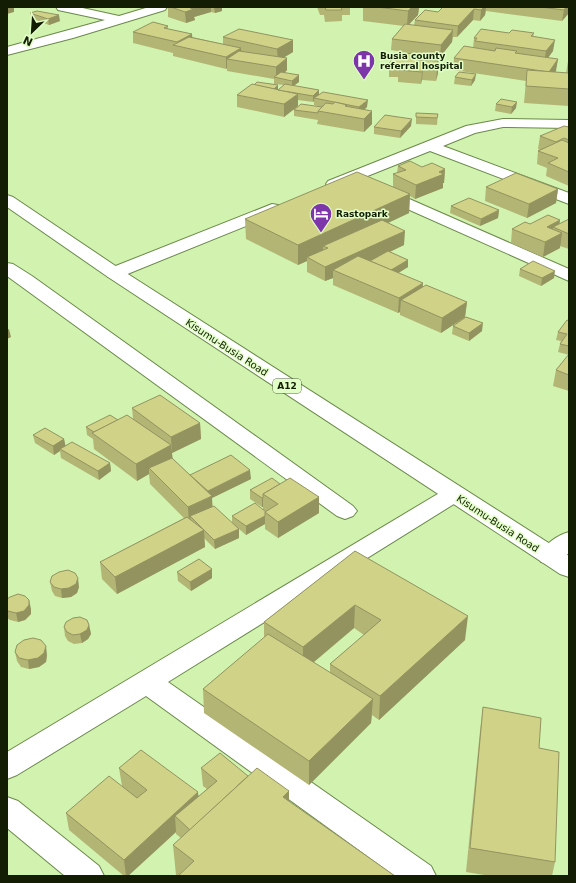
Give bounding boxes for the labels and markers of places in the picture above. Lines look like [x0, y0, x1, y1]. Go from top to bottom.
hospital icon: Busia county referral hospital [351, 48, 377, 81]
place label: Busia county referral hospital [380, 51, 463, 71]
hotel icon: Rastopark [308, 201, 334, 234]
place label: Rastopark [336, 209, 389, 219]

